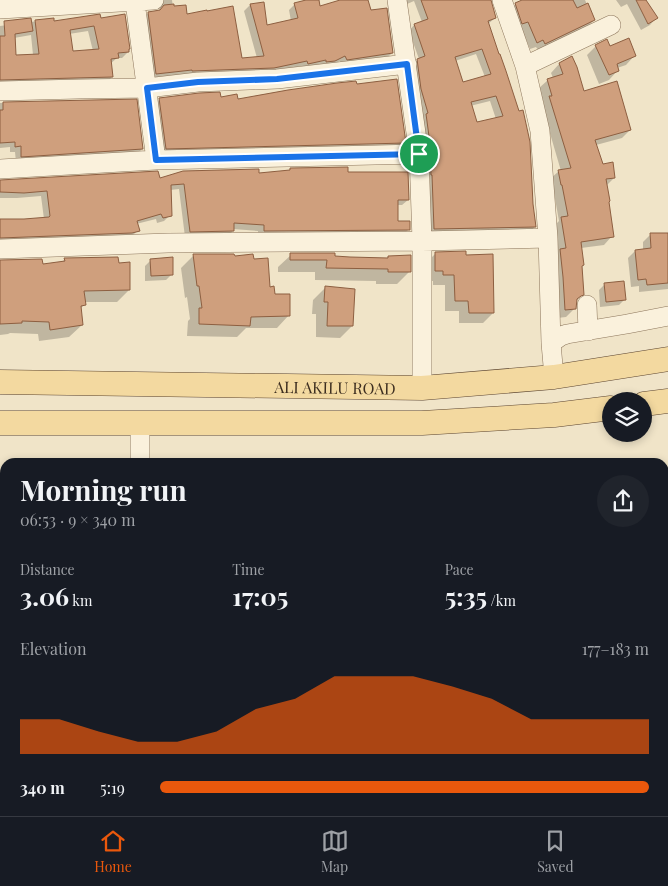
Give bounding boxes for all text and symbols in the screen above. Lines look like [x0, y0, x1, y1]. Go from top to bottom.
pin [398, 133, 440, 175]
icon: arrive [405, 140, 433, 168]
street label: ALI AKILU ROAD [273, 375, 396, 398]
map controls [602, 392, 652, 442]
button: layers [602, 392, 652, 442]
text: Morning run [20, 471, 187, 508]
button: share [597, 475, 649, 527]
text: 06:53 · 9 × 340 m [20, 509, 135, 530]
text: Distance [20, 560, 75, 579]
text: Time [232, 560, 265, 579]
text: Pace [445, 560, 474, 579]
text: 3.06 [20, 579, 69, 612]
text: 17:05 [232, 579, 288, 612]
text: 5:35 [445, 579, 487, 612]
text: km [69, 591, 92, 610]
text: /km [487, 591, 516, 610]
text: Elevation [20, 638, 87, 659]
text: 177–183 m [582, 638, 649, 659]
text: 340 m [20, 777, 65, 798]
text: 5:19 [100, 777, 125, 798]
tab: Home [94, 827, 132, 876]
tab: Map [321, 827, 349, 876]
tab: Saved [537, 827, 574, 876]

